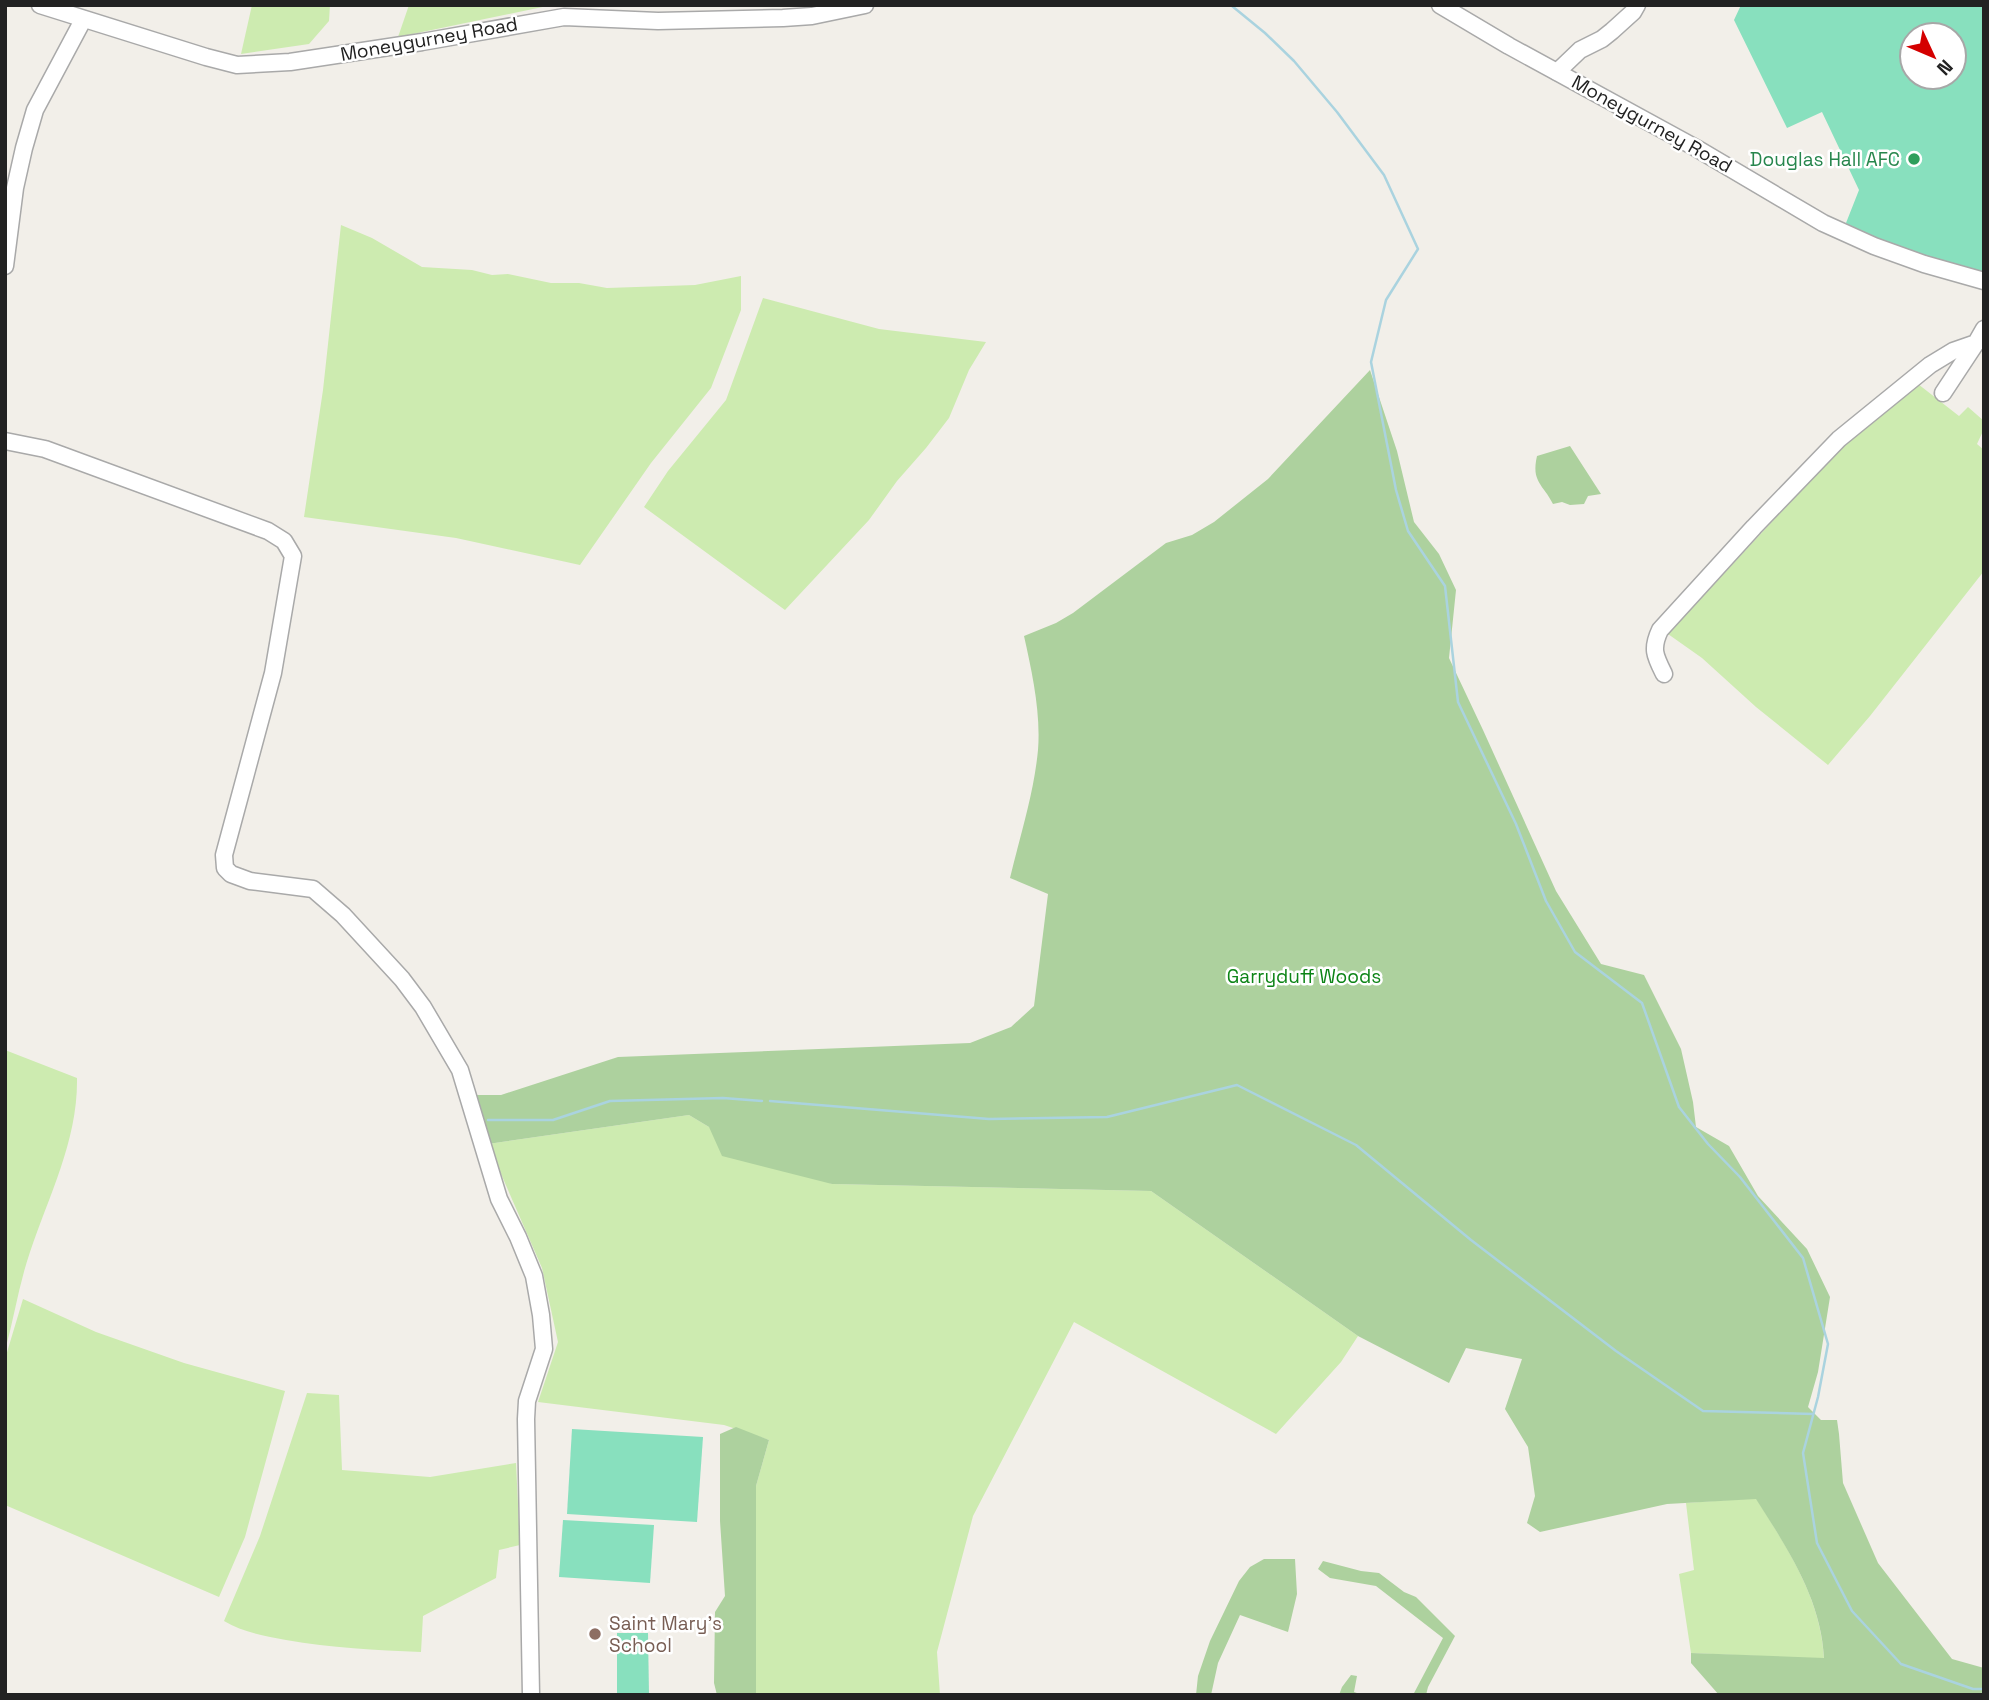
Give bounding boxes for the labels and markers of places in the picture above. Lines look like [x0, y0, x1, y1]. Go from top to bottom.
place label: Douglas Hall AFC [1750, 147, 1900, 172]
marker: Douglas Hall AFC [1906, 151, 1922, 167]
place label: Saint Mary's School [609, 1611, 722, 1658]
marker: Saint Mary's School [587, 1626, 603, 1642]

